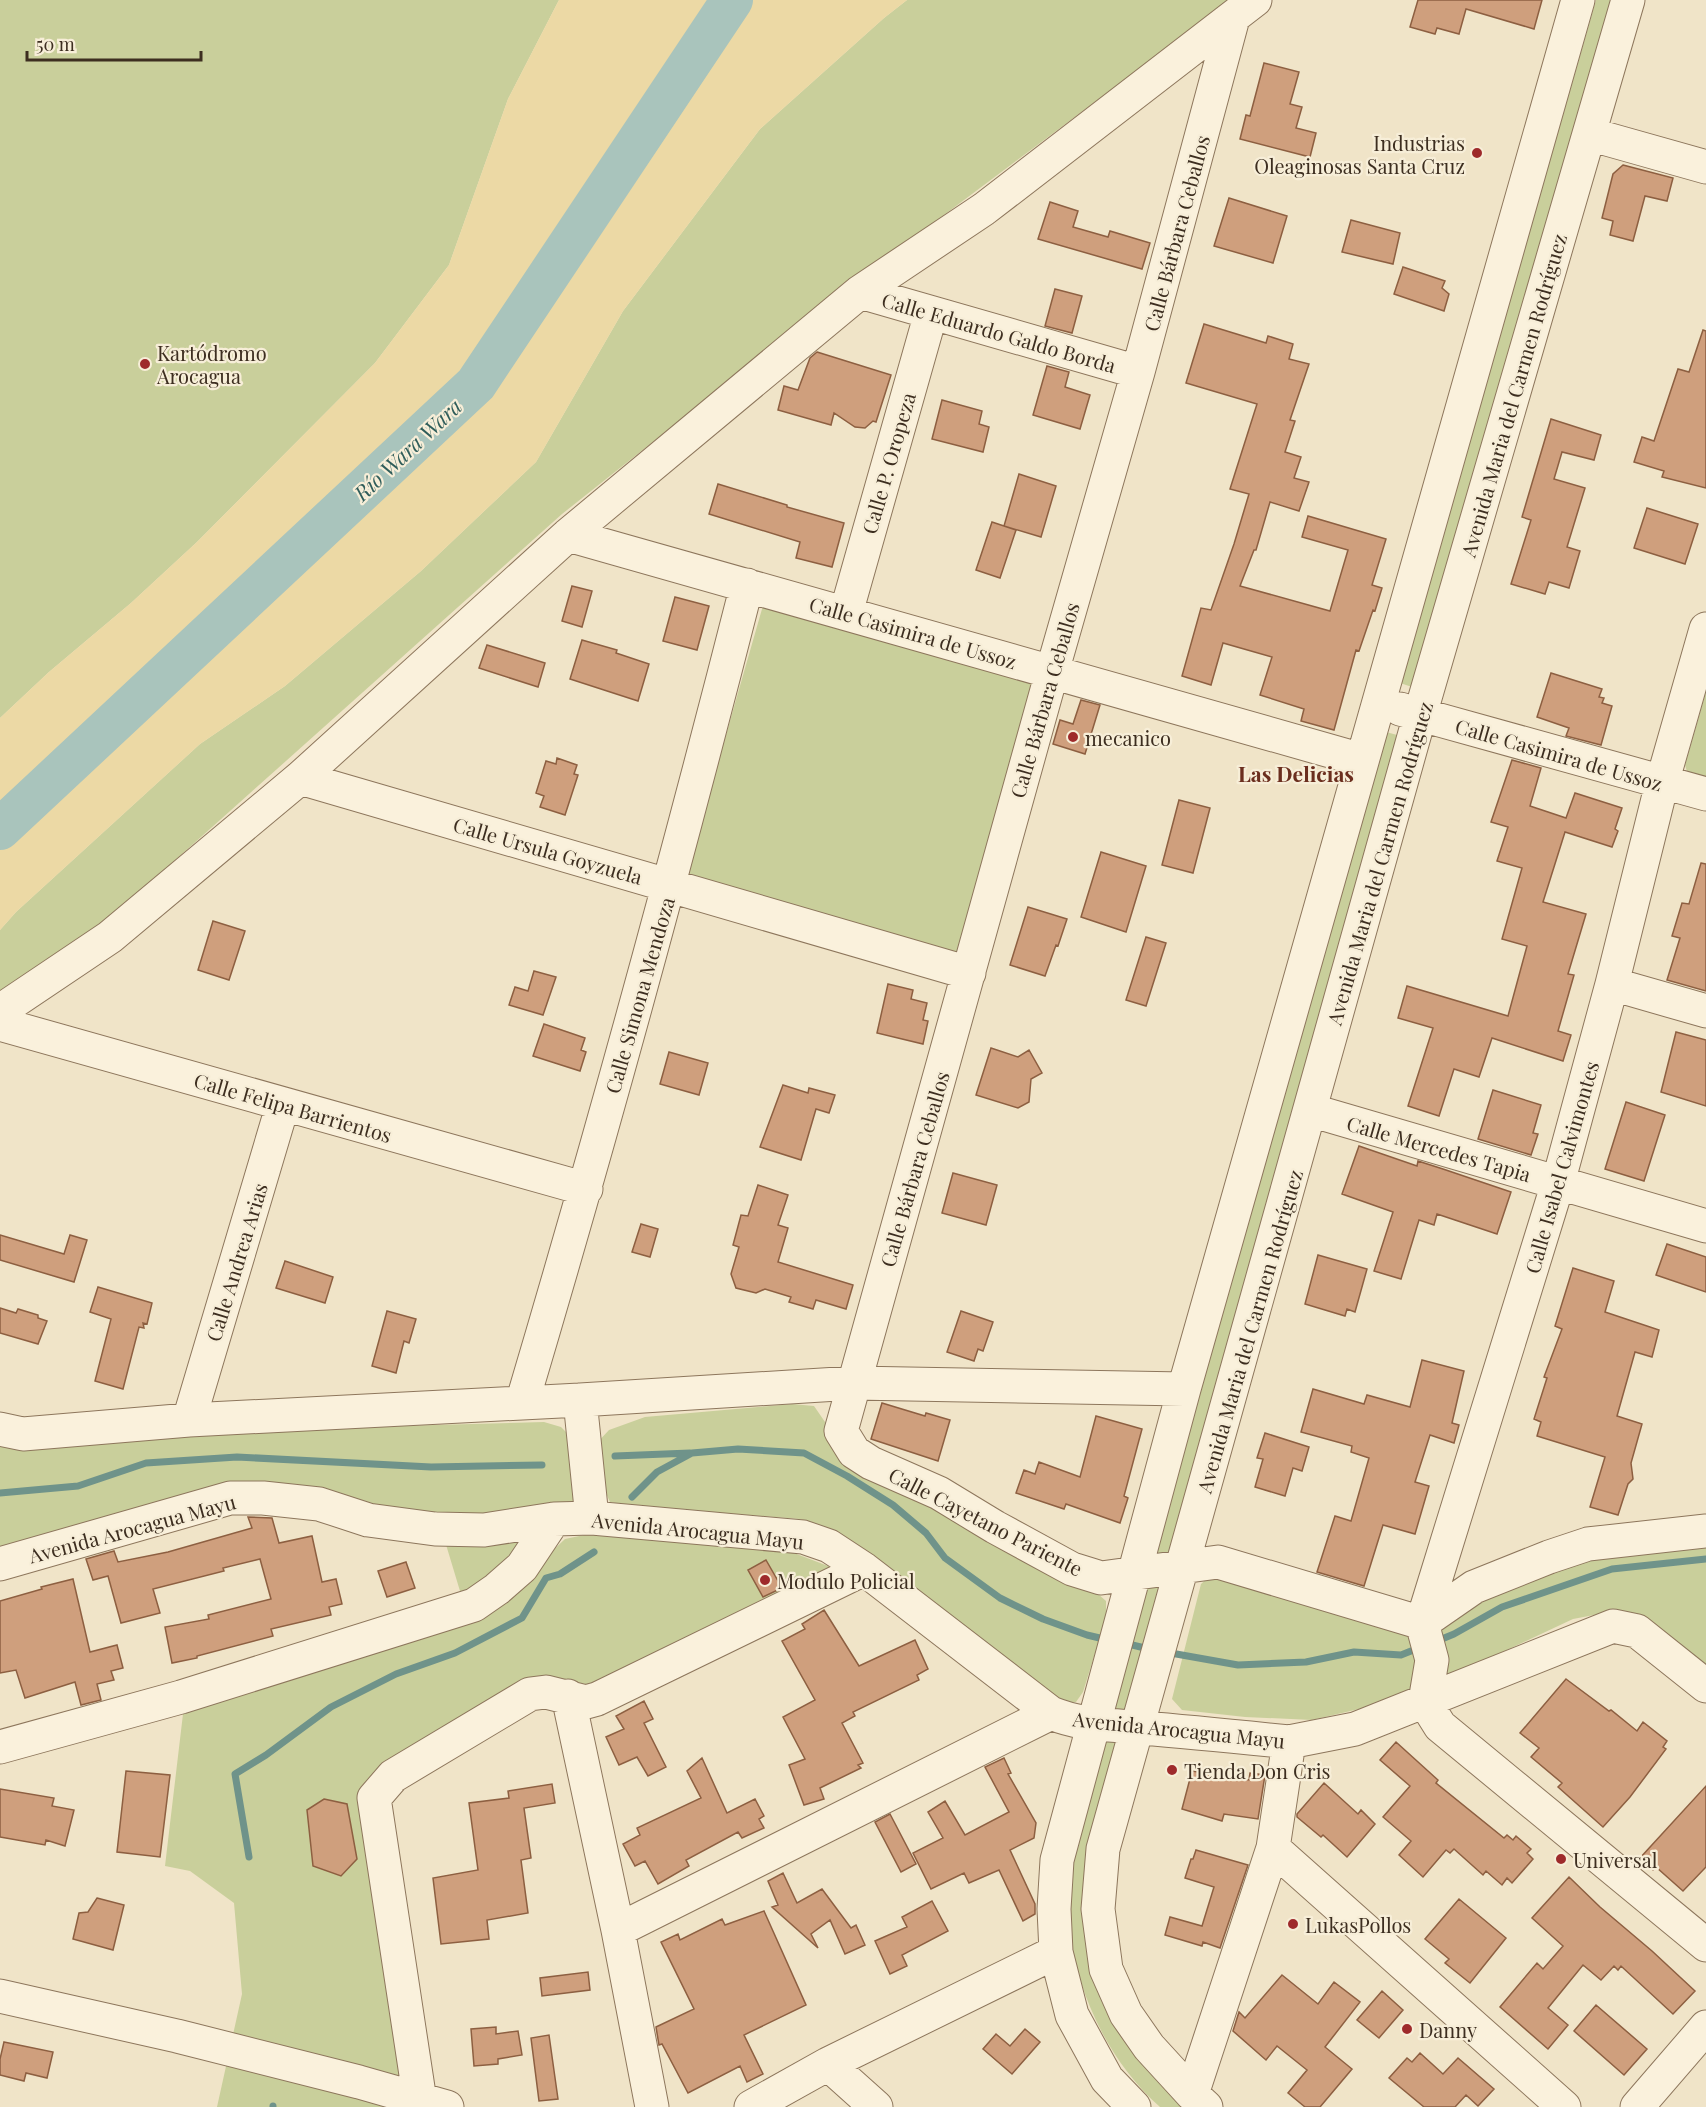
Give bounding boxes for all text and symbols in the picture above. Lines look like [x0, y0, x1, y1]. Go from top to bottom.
scale bar [27, 24, 201, 62]
text: 50 m [36, 32, 75, 56]
place label: Industrias Oleaginosas Santa Cruz [1254, 129, 1465, 179]
street label: Calle Bárbara Ceballos [1137, 132, 1215, 334]
marker: Industrias Oleaginosas Santa Cruz [1470, 146, 1484, 160]
street label: Avenida Maria del Carmen Rodríguez [1454, 230, 1572, 561]
street label: Calle Eduardo Galdo Borda [879, 286, 1119, 378]
place label: Kartódromo Arocagua [156, 339, 267, 389]
marker: Kartódromo Arocagua [138, 357, 152, 371]
street label: Calle P. Oropeza [855, 389, 921, 537]
water label: Río Wara Wara [346, 392, 467, 507]
street label: Calle Casimira de Ussoz [806, 590, 1020, 674]
street label: Calle Bárbara Ceballos [1003, 599, 1085, 801]
street label: Avenida Maria del Carmen Rodríguez [1320, 698, 1438, 1029]
street label: Calle Casimira de Ussoz [1452, 712, 1666, 796]
place label: mecanico [1085, 724, 1171, 751]
marker: mecanico [1066, 730, 1080, 744]
district label: Las Delicias [1238, 759, 1354, 787]
street label: Calle Ursula Goyzuela [450, 810, 646, 890]
street label: Calle Simona Mendoza [598, 894, 680, 1096]
street label: Calle Isabel Calvimontes [1518, 1058, 1604, 1276]
street label: Calle Felipa Barrientos [191, 1066, 395, 1148]
street label: Calle Bárbara Ceballos [873, 1068, 955, 1270]
street label: Calle Mercedes Tapia [1344, 1109, 1534, 1187]
street label: Avenida Maria del Carmen Rodríguez [1190, 1166, 1308, 1497]
street label: Calle Andrea Arias [199, 1179, 273, 1345]
street label: Calle Cayetano Pariente [884, 1460, 1088, 1582]
street label: Avenida Arocagua Mayu [25, 1487, 239, 1569]
street label: Avenida Arocagua Mayu [590, 1505, 806, 1555]
place label: Modulo Policial [777, 1567, 915, 1594]
marker: Modulo Policial [758, 1573, 772, 1587]
street label: Avenida Arocagua Mayu [1071, 1704, 1287, 1754]
place label: Tienda Don Cris [1184, 1757, 1330, 1784]
marker: Tienda Don Cris [1165, 1763, 1179, 1777]
place label: Universal [1573, 1846, 1658, 1873]
marker: Universal [1554, 1852, 1568, 1866]
place label: LukasPollos [1305, 1911, 1411, 1938]
marker: LukasPollos [1286, 1917, 1300, 1931]
place label: Danny [1419, 2016, 1477, 2043]
marker: Danny [1400, 2022, 1414, 2036]

